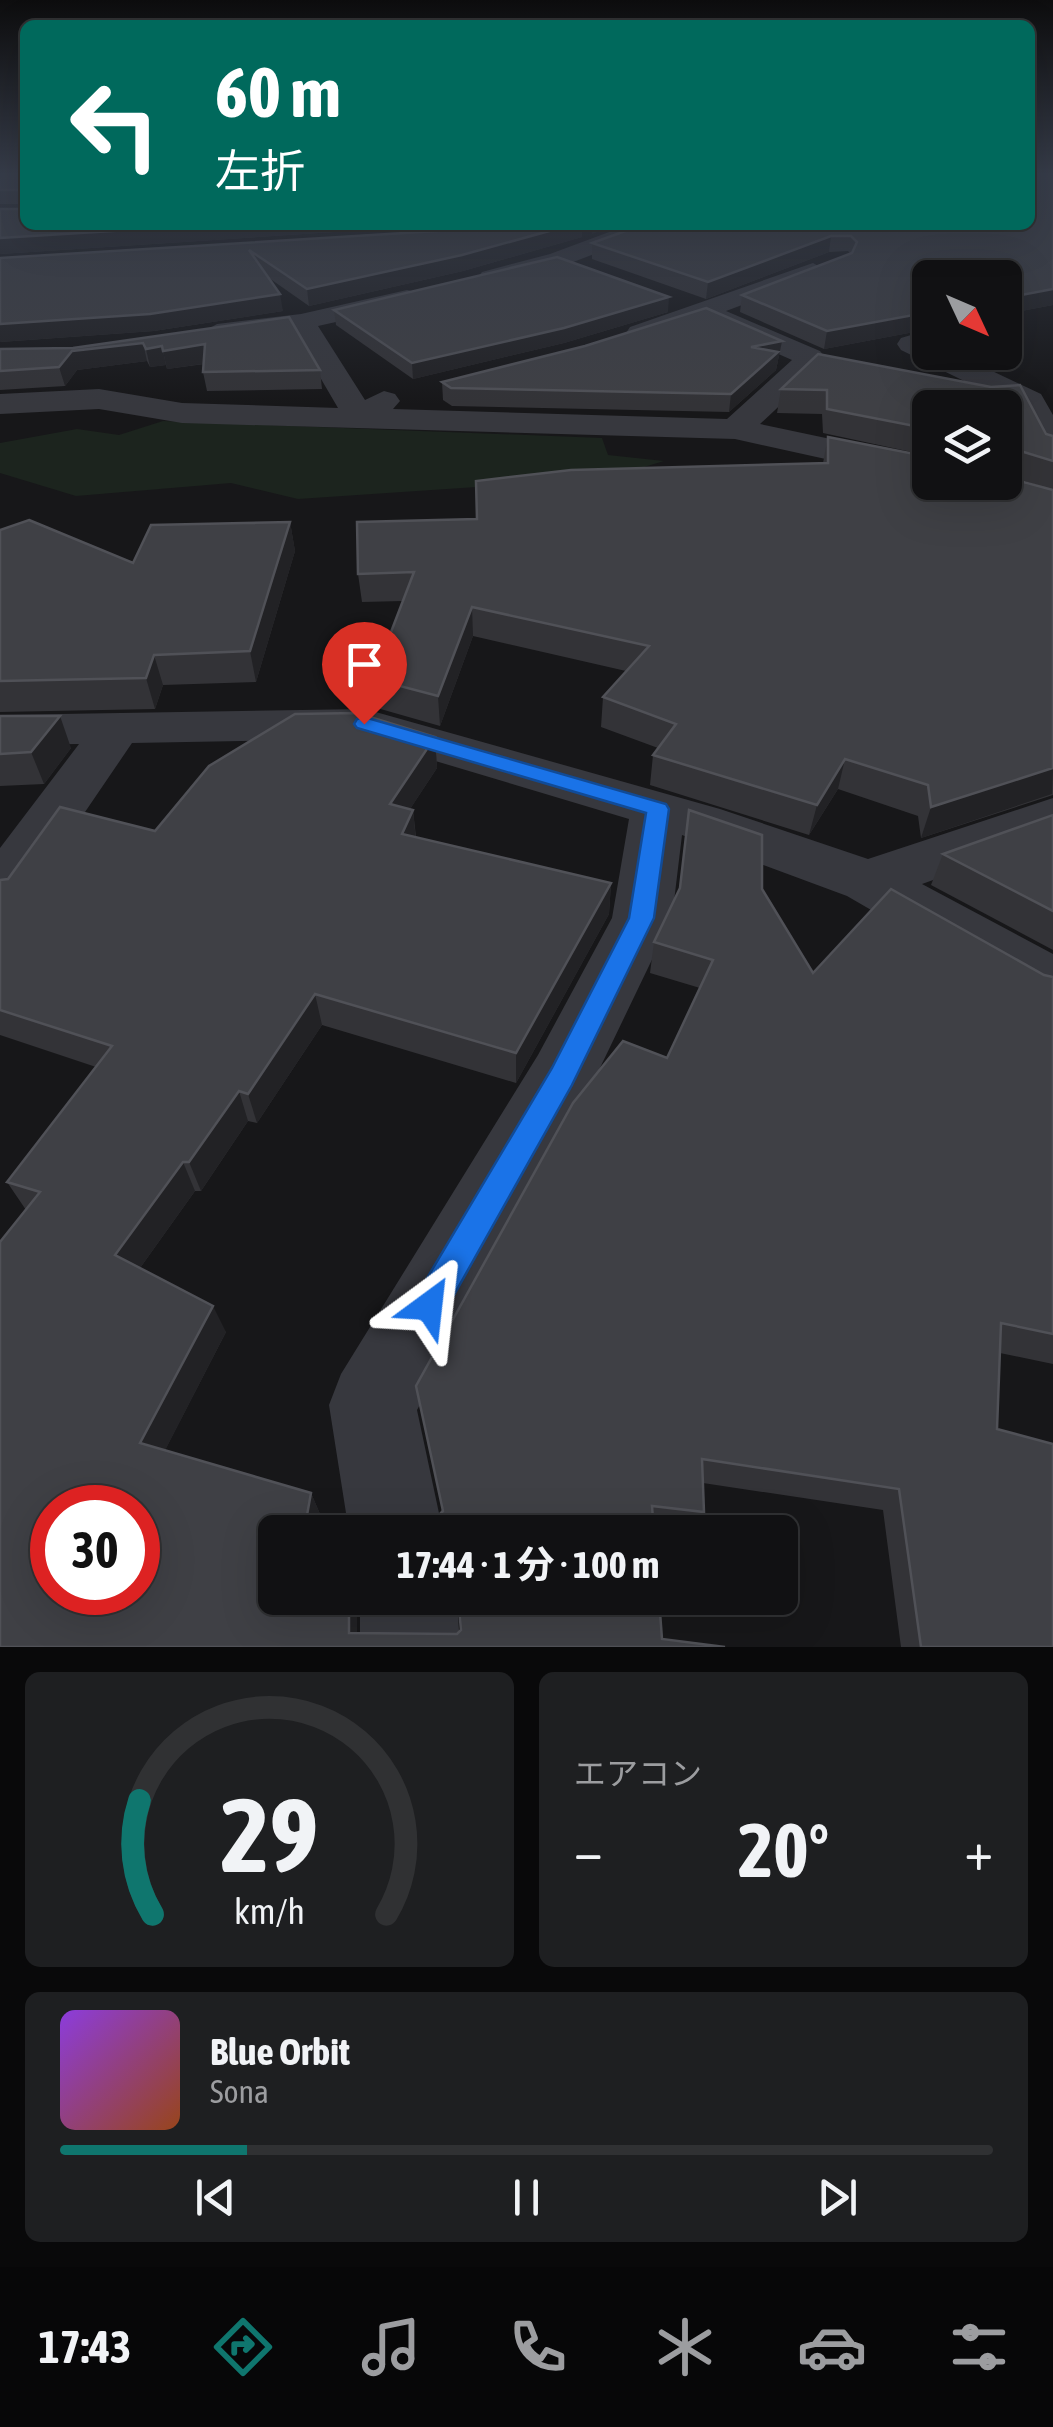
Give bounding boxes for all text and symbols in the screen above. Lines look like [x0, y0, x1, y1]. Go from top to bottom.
text: 60 m [215, 52, 341, 132]
icon: left [50, 60, 180, 190]
text: 左折 [215, 145, 305, 197]
north arrow [912, 260, 1022, 370]
map controls [912, 260, 1022, 500]
button: layers [912, 390, 1022, 500]
pin [322, 622, 407, 725]
icon: arrive [337, 637, 392, 692]
position arrow [377, 1254, 481, 1358]
speed limit sign: 30 [30, 1485, 160, 1615]
text: 17:44 · 1 分 · 100 m [397, 1543, 659, 1586]
text: エアコン [574, 1755, 702, 1792]
text: 29 [221, 1775, 318, 1894]
text: 20° [738, 1807, 829, 1893]
text: − [574, 1819, 603, 1882]
text: + [964, 1819, 993, 1882]
text: km/h [234, 1891, 305, 1932]
text: Blue Orbit [210, 2030, 350, 2073]
text: Sona [210, 2073, 269, 2110]
icon: previous [188, 2170, 243, 2225]
icon: pause [499, 2170, 554, 2225]
icon: next [810, 2170, 865, 2225]
icon: directions [208, 2312, 278, 2382]
icon: music [356, 2312, 426, 2382]
icon: phone [503, 2312, 573, 2382]
icon: climate [650, 2312, 720, 2382]
icon: car [797, 2312, 867, 2382]
icon: filters [944, 2312, 1014, 2382]
text: 17:43 [39, 2321, 131, 2373]

